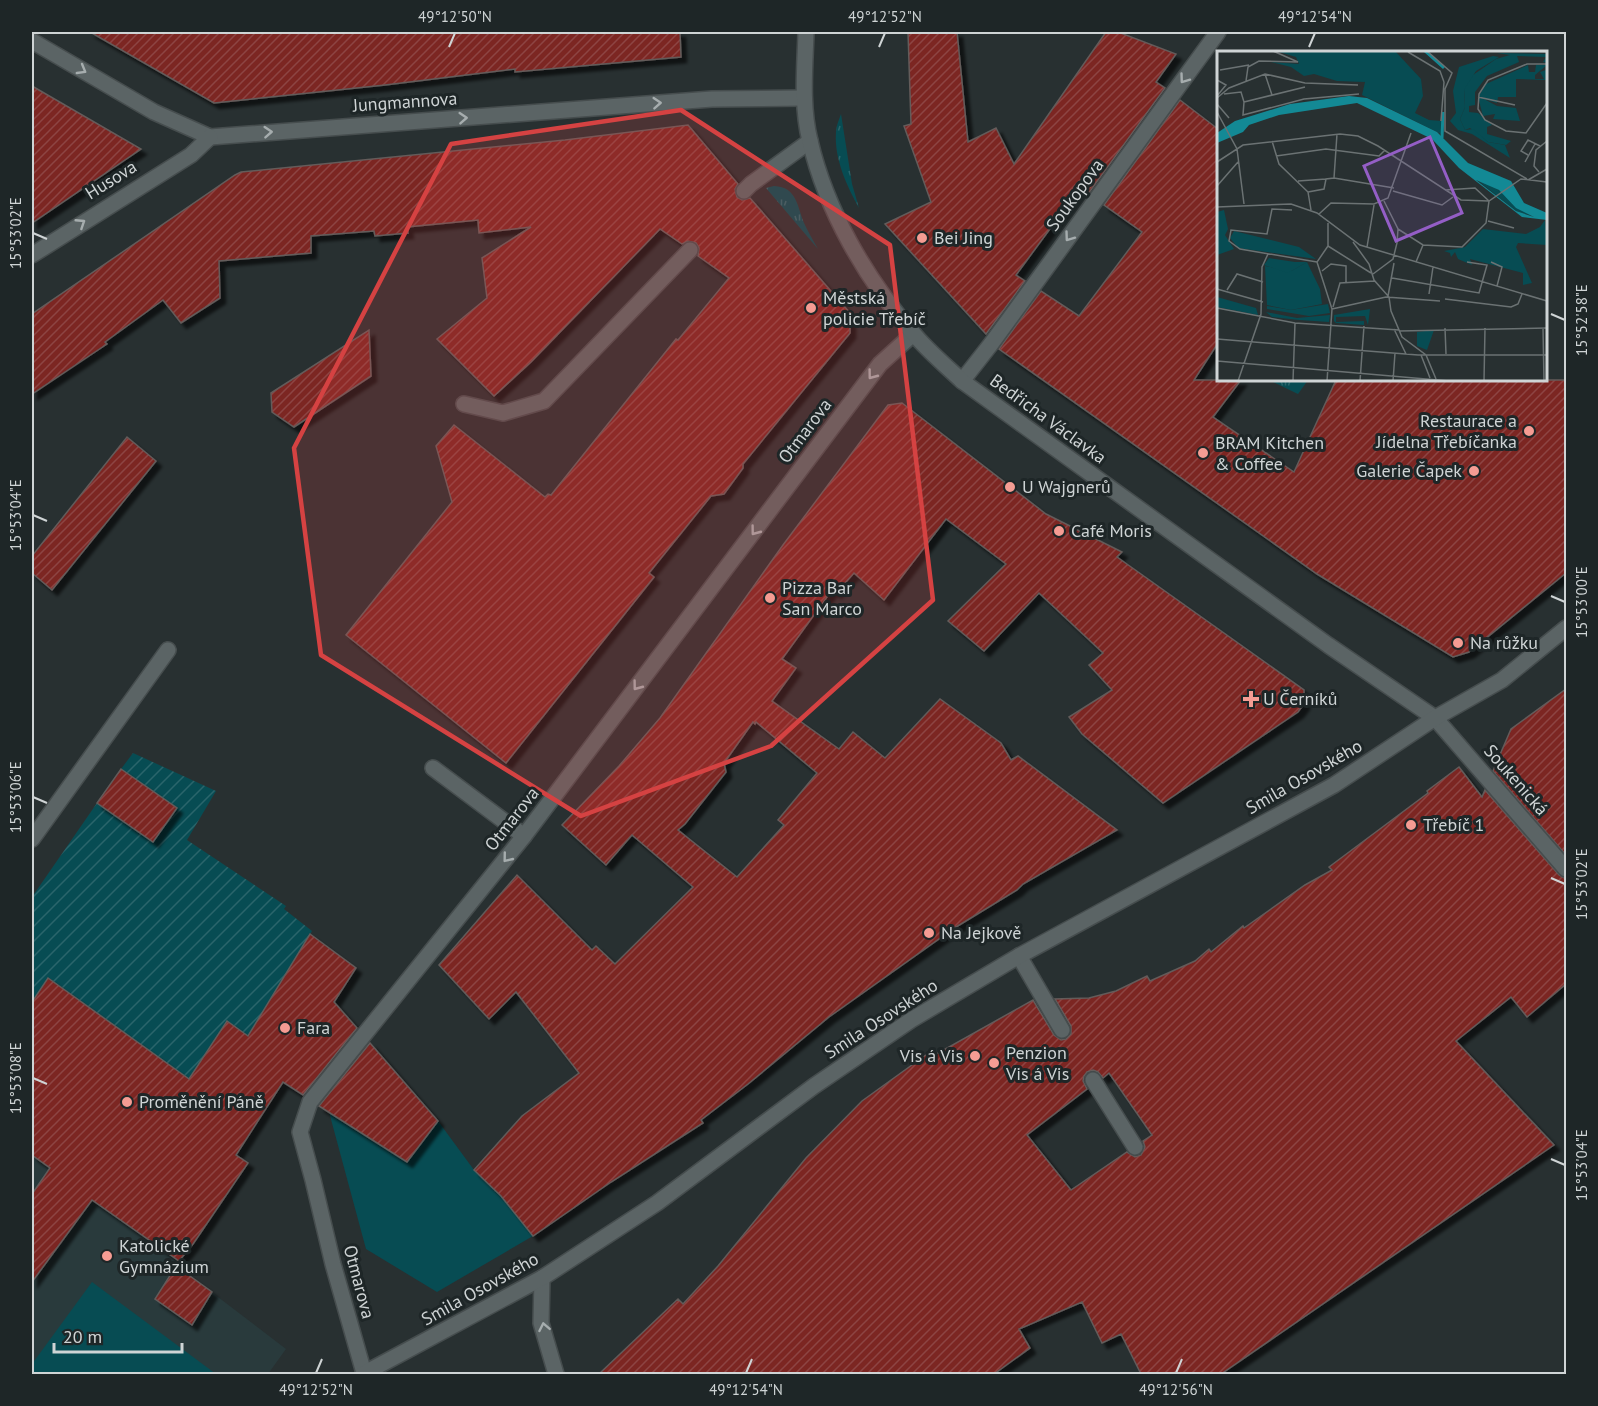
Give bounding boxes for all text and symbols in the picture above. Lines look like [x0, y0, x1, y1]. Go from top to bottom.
text: 49°12'50"N [418, 7, 492, 26]
text: 49°12'52"N [848, 7, 922, 26]
text: 49°12'54"N [1278, 7, 1352, 26]
inset map [1217, 51, 1547, 381]
one-way arrow [76, 63, 86, 75]
one-way arrow [1180, 72, 1191, 83]
street label: Jungmannova [351, 86, 458, 117]
one-way arrow [653, 97, 662, 110]
one-way arrow [458, 111, 467, 124]
one-way arrow [264, 126, 273, 139]
street label: Soukopova [1041, 154, 1109, 235]
street label: Husova [81, 155, 141, 204]
text: 15°53'02"E [6, 197, 25, 269]
one-way arrow [74, 219, 85, 230]
place label: Bei Jing [934, 226, 993, 249]
one-way arrow [1065, 230, 1076, 241]
marker: Bei Jing [915, 231, 929, 245]
text: 15°52'58"E [1572, 284, 1591, 356]
place label: Městská policie Třebíč [823, 286, 926, 330]
marker: Městská policie Třebíč [804, 301, 818, 315]
one-way arrow [868, 368, 879, 379]
street label: Bedřicha Václavka [986, 369, 1111, 469]
street label: Otmarova [773, 394, 836, 468]
place label: Restaurace a Jídelna Třebíčanka [1375, 409, 1517, 453]
marker: Restaurace a Jídelna Třebíčanka [1522, 424, 1536, 438]
place label: BRAM Kitchen & Coffee [1215, 431, 1324, 475]
marker: BRAM Kitchen & Coffee [1196, 446, 1210, 460]
place label: Galerie Čapek [1356, 459, 1462, 482]
marker: Galerie Čapek [1467, 464, 1481, 478]
place label: U Wajgnerů [1022, 475, 1111, 498]
text: 15°53'04"E [6, 479, 25, 551]
marker: U Wajgnerů [1003, 480, 1017, 494]
place label: Café Moris [1071, 519, 1152, 542]
one-way arrow [751, 524, 762, 535]
marker: Café Moris [1052, 524, 1066, 538]
text: 15°53'00"E [1572, 566, 1591, 638]
place label: Pizza Bar San Marco [782, 576, 862, 620]
marker: Pizza Bar San Marco [763, 591, 777, 605]
place label: Na růžku [1470, 631, 1538, 654]
marker: Na růžku [1451, 636, 1465, 650]
one-way arrow [634, 680, 645, 691]
place label: U Černíků [1263, 687, 1337, 710]
marker: U Černíků [1244, 692, 1258, 706]
street label: Smila Osovského [1241, 734, 1366, 819]
street label: Soukenická [1479, 739, 1554, 820]
text: 15°53'06"E [6, 761, 25, 833]
street label: Otmarova [479, 782, 544, 855]
place label: Třebíč 1 [1423, 813, 1484, 836]
marker: Třebíč 1 [1404, 818, 1418, 832]
text: 15°53'02"E [1572, 848, 1591, 920]
one-way arrow [503, 852, 514, 863]
place label: Na Jejkově [941, 921, 1022, 944]
marker: Na Jejkově [922, 926, 936, 940]
street label: Smila Osovského [820, 973, 942, 1064]
place label: Fara [297, 1016, 330, 1039]
marker: Fara [278, 1021, 292, 1035]
place label: Penzion Vis á Vis [1005, 1041, 1069, 1085]
text: 15°53'08"E [6, 1042, 25, 1114]
place label: Vis á Vis [899, 1044, 963, 1067]
marker: Vis á Vis [968, 1049, 982, 1063]
marker: Penzion Vis á Vis [987, 1056, 1001, 1070]
place label: Proměnění Páně [139, 1090, 264, 1113]
marker: Proměnění Páně [120, 1095, 134, 1109]
text: 15°53'04"E [1572, 1129, 1591, 1201]
place label: Katolické Gymnázium [119, 1234, 209, 1278]
street label: Otmarova [339, 1243, 380, 1321]
street label: Smila Osovského [417, 1247, 542, 1330]
marker: Katolické Gymnázium [100, 1249, 114, 1263]
scale bar [54, 1316, 182, 1354]
one-way arrow [538, 1322, 551, 1332]
text: 20 m [63, 1325, 102, 1348]
text: 49°12'52"N [279, 1380, 353, 1399]
text: 49°12'54"N [709, 1380, 783, 1399]
text: 49°12'56"N [1139, 1380, 1213, 1399]

